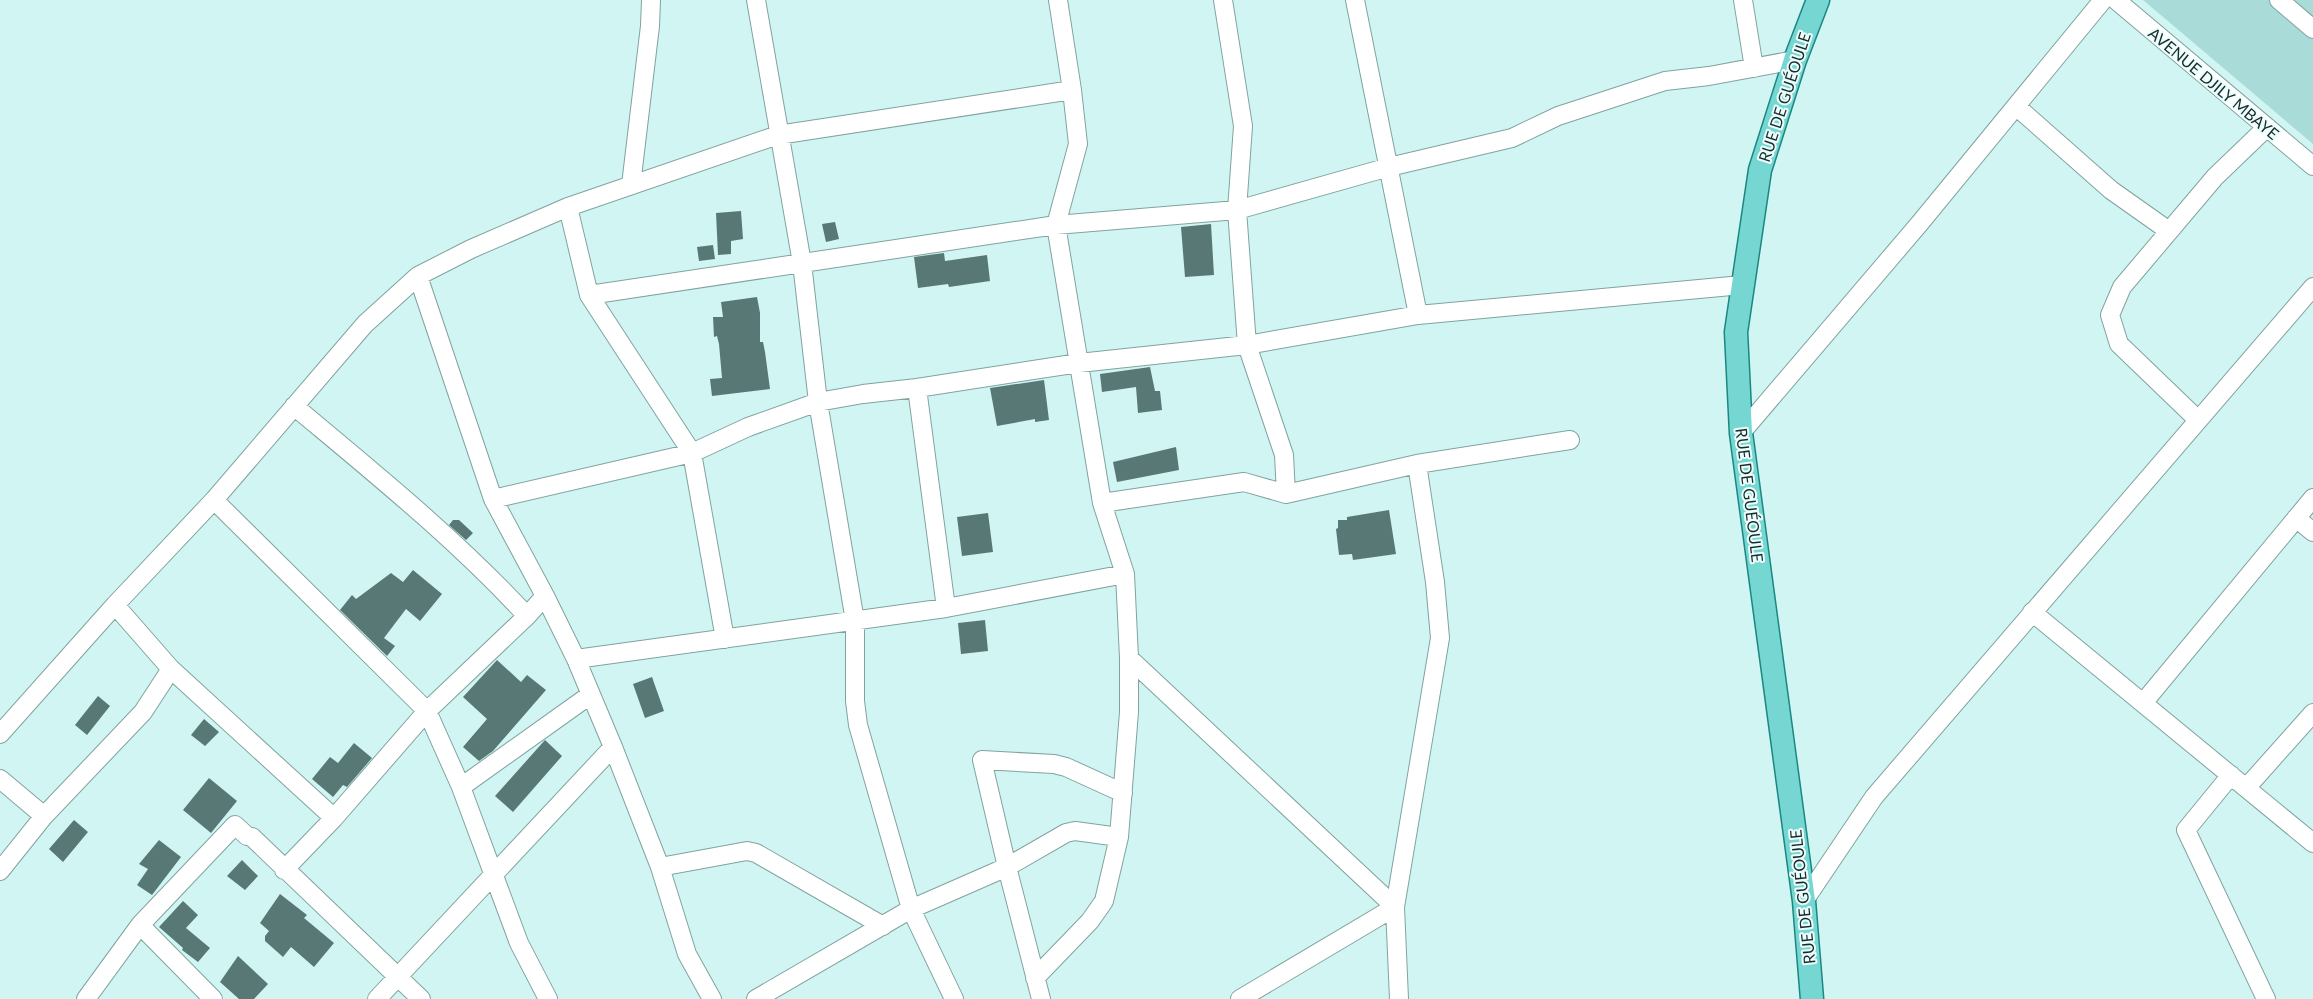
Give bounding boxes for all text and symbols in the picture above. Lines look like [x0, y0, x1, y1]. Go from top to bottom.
street label: AVENUE DJILY MBAYE [2145, 23, 2283, 143]
street label: RUE DE GUÉOULE [1754, 30, 1814, 164]
street label: RUE DE GUÉOULE [1732, 427, 1768, 563]
street label: RUE DE GUÉOULE [1785, 829, 1819, 965]

